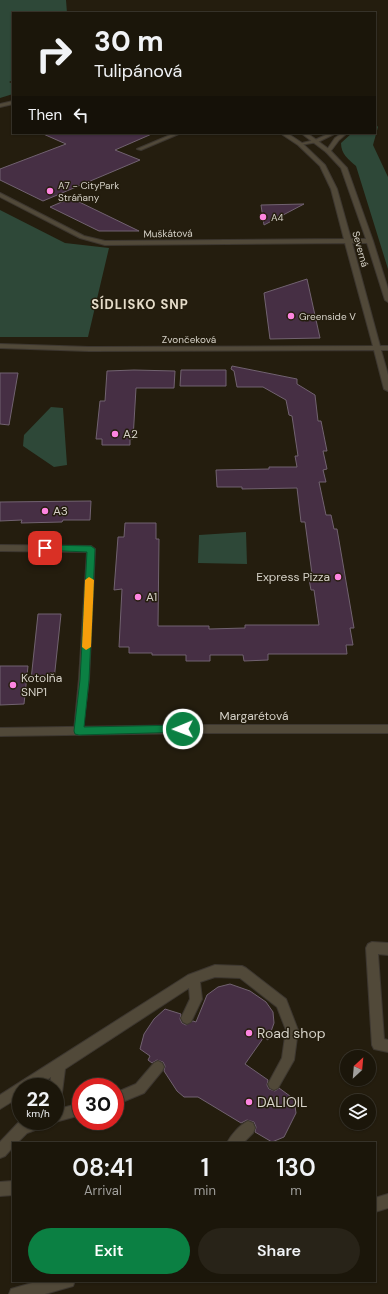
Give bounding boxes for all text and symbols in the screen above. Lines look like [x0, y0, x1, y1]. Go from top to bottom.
text: 30 m [94, 23, 164, 60]
icon: right [28, 28, 80, 80]
text: Tulipánová [94, 59, 182, 83]
icon: left [70, 104, 92, 126]
text: Then [28, 105, 62, 125]
place label: A7 - CityPark Stráňany [58, 179, 119, 204]
marker: A7 - CityPark Stráňany [45, 186, 55, 196]
place label: A4 [271, 211, 284, 224]
marker: A4 [258, 212, 268, 222]
street label: Muškátová [143, 227, 193, 240]
street label: Severná [349, 230, 372, 269]
district label: SÍDLISKO SNP [91, 295, 189, 313]
place label: Greenside V [299, 310, 356, 323]
marker: Greenside V [286, 311, 296, 321]
street label: Zvončeková [162, 333, 216, 346]
place label: A2 [123, 426, 138, 442]
marker: A2 [110, 429, 120, 439]
place label: A3 [53, 503, 68, 519]
marker: A3 [40, 506, 50, 516]
pin [28, 531, 62, 565]
icon: arrive [34, 537, 56, 559]
place label: Express Pizza [256, 569, 330, 585]
marker: Express Pizza [333, 572, 343, 582]
place label: A1 [146, 589, 157, 605]
marker: A1 [133, 592, 143, 602]
place label: Kotolňa SNP1 [21, 670, 62, 700]
marker: Kotolňa SNP1 [8, 680, 18, 690]
position arrow [162, 708, 204, 750]
street label: Margarétová [220, 708, 288, 724]
place label: Road shop [257, 1024, 326, 1042]
marker: Road shop [244, 1028, 254, 1038]
north arrow [340, 1050, 376, 1086]
map controls [340, 1050, 376, 1130]
speed limit sign: 30 [72, 1078, 124, 1130]
text: 22 [26, 1086, 50, 1112]
place label: DALIOIL [257, 1093, 307, 1111]
button: layers [340, 1094, 376, 1130]
marker: DALIOIL [244, 1097, 254, 1107]
text: km/h [26, 1107, 50, 1120]
text: 08:41 [72, 1152, 133, 1183]
text: 1 [201, 1152, 209, 1183]
text: 130 [276, 1152, 316, 1183]
text: Arrival [84, 1182, 122, 1199]
text: min [194, 1182, 216, 1199]
text: m [290, 1182, 302, 1199]
button: Exit [28, 1228, 190, 1274]
button: Share [198, 1228, 360, 1274]

